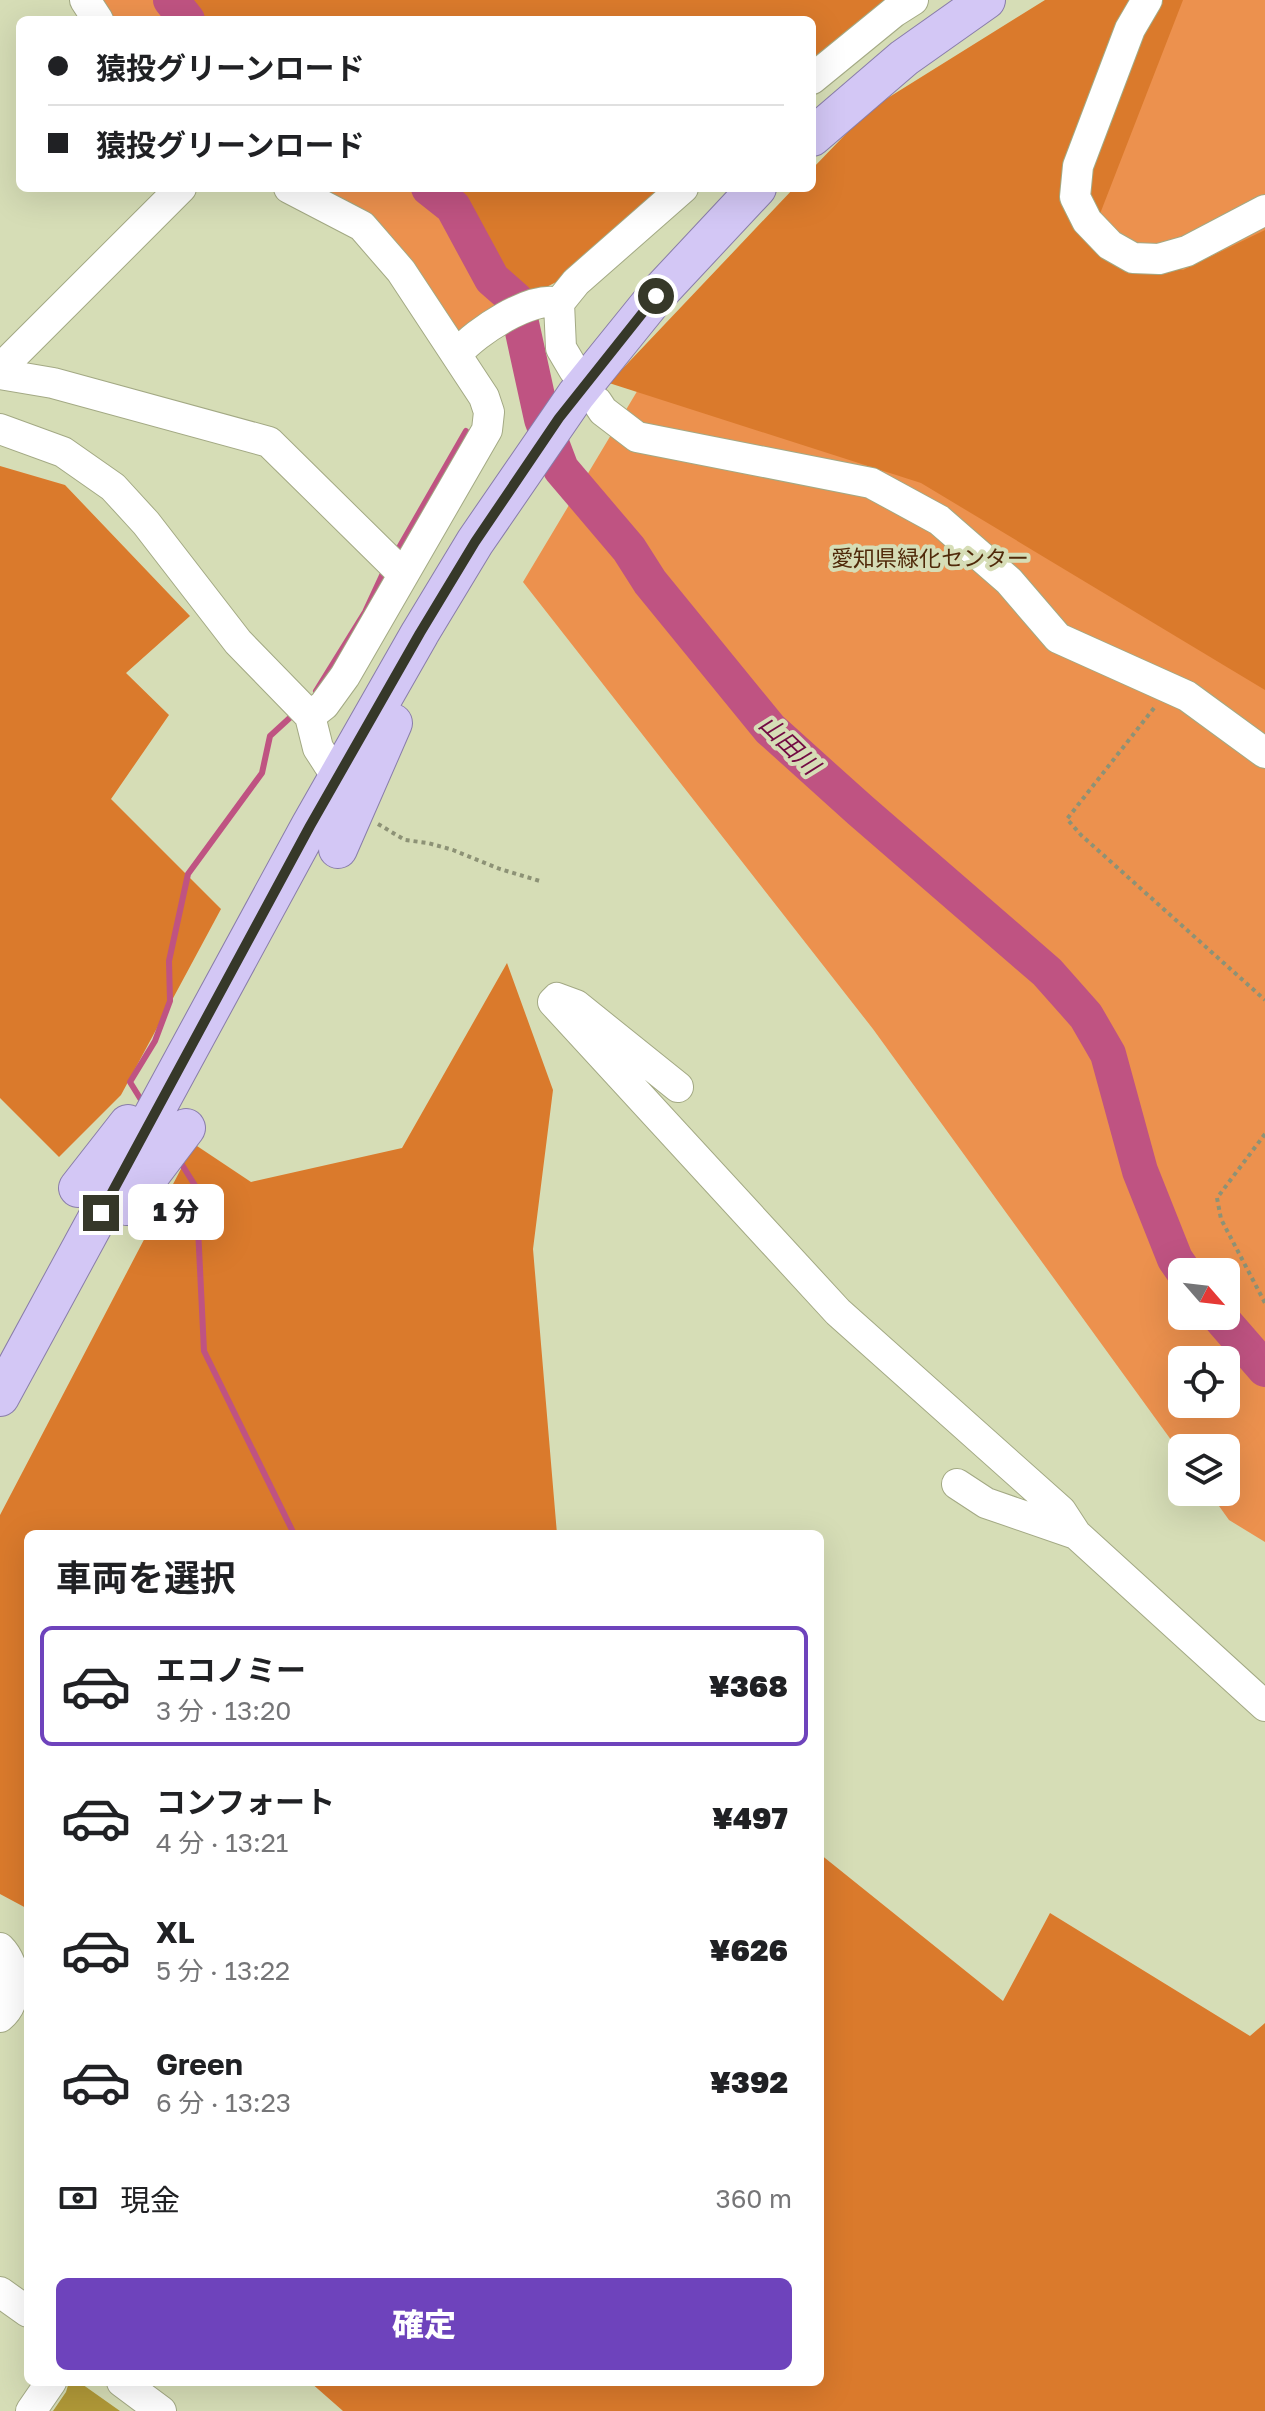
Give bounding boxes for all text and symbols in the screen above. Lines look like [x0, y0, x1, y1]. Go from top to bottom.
text: 猿投グリーンロード [96, 50, 365, 86]
text: 猿投グリーンロード [96, 127, 365, 163]
route start [638, 278, 674, 314]
park label: 愛知県緑化センター [831, 544, 1029, 571]
water label: 山田川 [754, 709, 828, 782]
callout: 1 分 [129, 1185, 225, 1241]
route end [83, 1195, 119, 1231]
text: 1 分 [153, 1196, 199, 1227]
north arrow [1168, 1258, 1240, 1330]
map controls [1168, 1258, 1240, 1506]
button: locate [1168, 1346, 1240, 1418]
button: layers [1168, 1434, 1240, 1506]
text: 車両を選択 [56, 1556, 236, 1599]
icon: car [60, 1650, 132, 1722]
text: エコノミー [156, 1652, 306, 1688]
text: ¥368 [709, 1668, 788, 1704]
text: 3 分 · 13:20 [156, 1695, 291, 1726]
icon: car [60, 1782, 132, 1854]
text: コンフォート [156, 1784, 335, 1820]
text: ¥497 [712, 1800, 788, 1836]
text: 4 分 · 13:21 [156, 1827, 288, 1858]
icon: car [60, 1914, 132, 1986]
text: XL [156, 1914, 195, 1950]
text: ¥626 [709, 1932, 788, 1968]
text: 5 分 · 13:22 [156, 1955, 290, 1986]
icon: car [60, 2046, 132, 2118]
text: Green [156, 2046, 243, 2082]
text: ¥392 [710, 2064, 788, 2100]
text: 6 分 · 13:23 [156, 2087, 291, 2118]
icon: cash [56, 2176, 100, 2220]
text: 現金 [120, 2182, 180, 2218]
text: 360 m [715, 2183, 792, 2214]
button: 確定 [56, 2278, 792, 2370]

